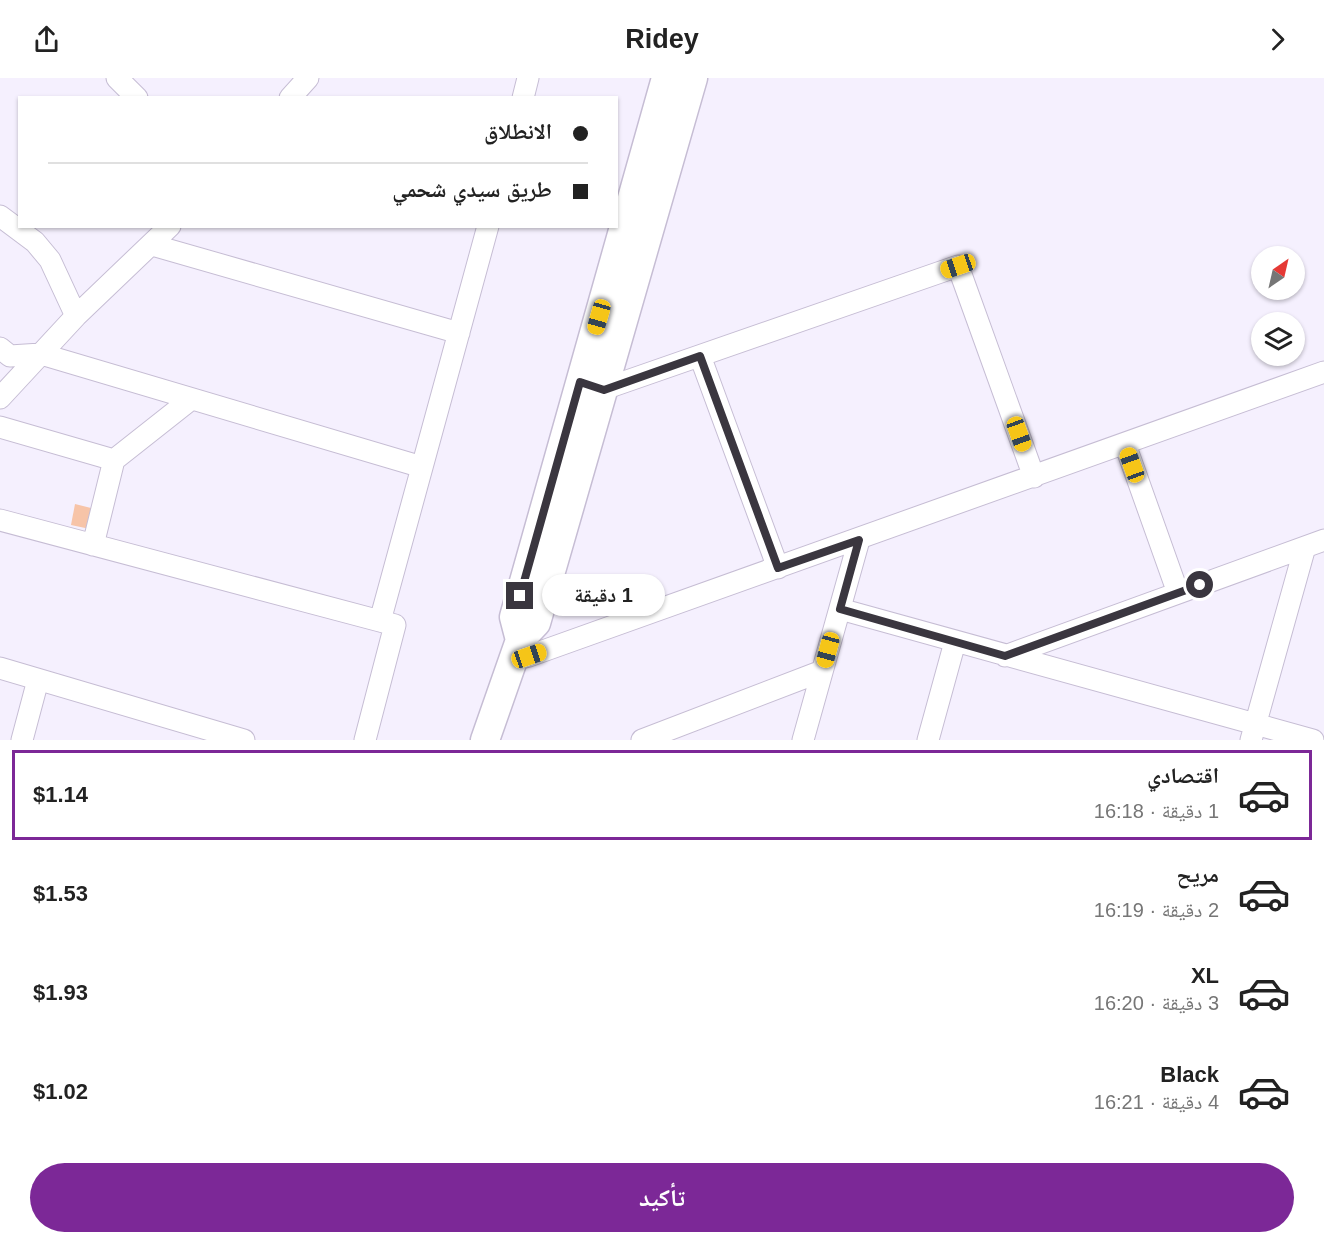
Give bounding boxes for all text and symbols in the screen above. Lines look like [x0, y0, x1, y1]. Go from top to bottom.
icon: share [30, 23, 63, 56]
icon: forward [1261, 23, 1294, 56]
text: Ridey [625, 24, 699, 54]
text: الانطلاق [484, 119, 552, 144]
text: طريق سيدي شحمي [392, 177, 552, 202]
north arrow [1251, 246, 1305, 300]
map controls [1251, 246, 1305, 366]
car [938, 252, 978, 280]
car [585, 297, 613, 337]
button: layers [1251, 312, 1305, 366]
car [1004, 414, 1034, 454]
car [1117, 445, 1147, 485]
route start [1186, 571, 1213, 598]
callout: 1 دقيقة [541, 575, 664, 617]
route end [506, 582, 533, 609]
text: 1 دقيقة [574, 584, 633, 606]
car [815, 630, 841, 670]
car [509, 642, 549, 670]
text: اقتصادي [1147, 763, 1219, 788]
icon: car [1237, 768, 1291, 822]
text: $1.14 [33, 782, 88, 807]
text: 1 دقيقة · 16:18 [1094, 800, 1219, 822]
text: مريح [1176, 862, 1219, 887]
icon: car [1237, 867, 1291, 921]
text: $1.53 [33, 881, 88, 906]
text: 2 دقيقة · 16:19 [1094, 899, 1219, 921]
text: XL [1191, 963, 1219, 988]
icon: car [1237, 966, 1291, 1020]
text: $1.93 [33, 980, 88, 1005]
text: 3 دقيقة · 16:20 [1094, 992, 1219, 1014]
text: Black [1160, 1062, 1219, 1087]
icon: car [1237, 1065, 1291, 1119]
text: $1.02 [33, 1079, 88, 1104]
text: 4 دقيقة · 16:21 [1094, 1091, 1219, 1113]
button: تأكيد [30, 1163, 1294, 1232]

